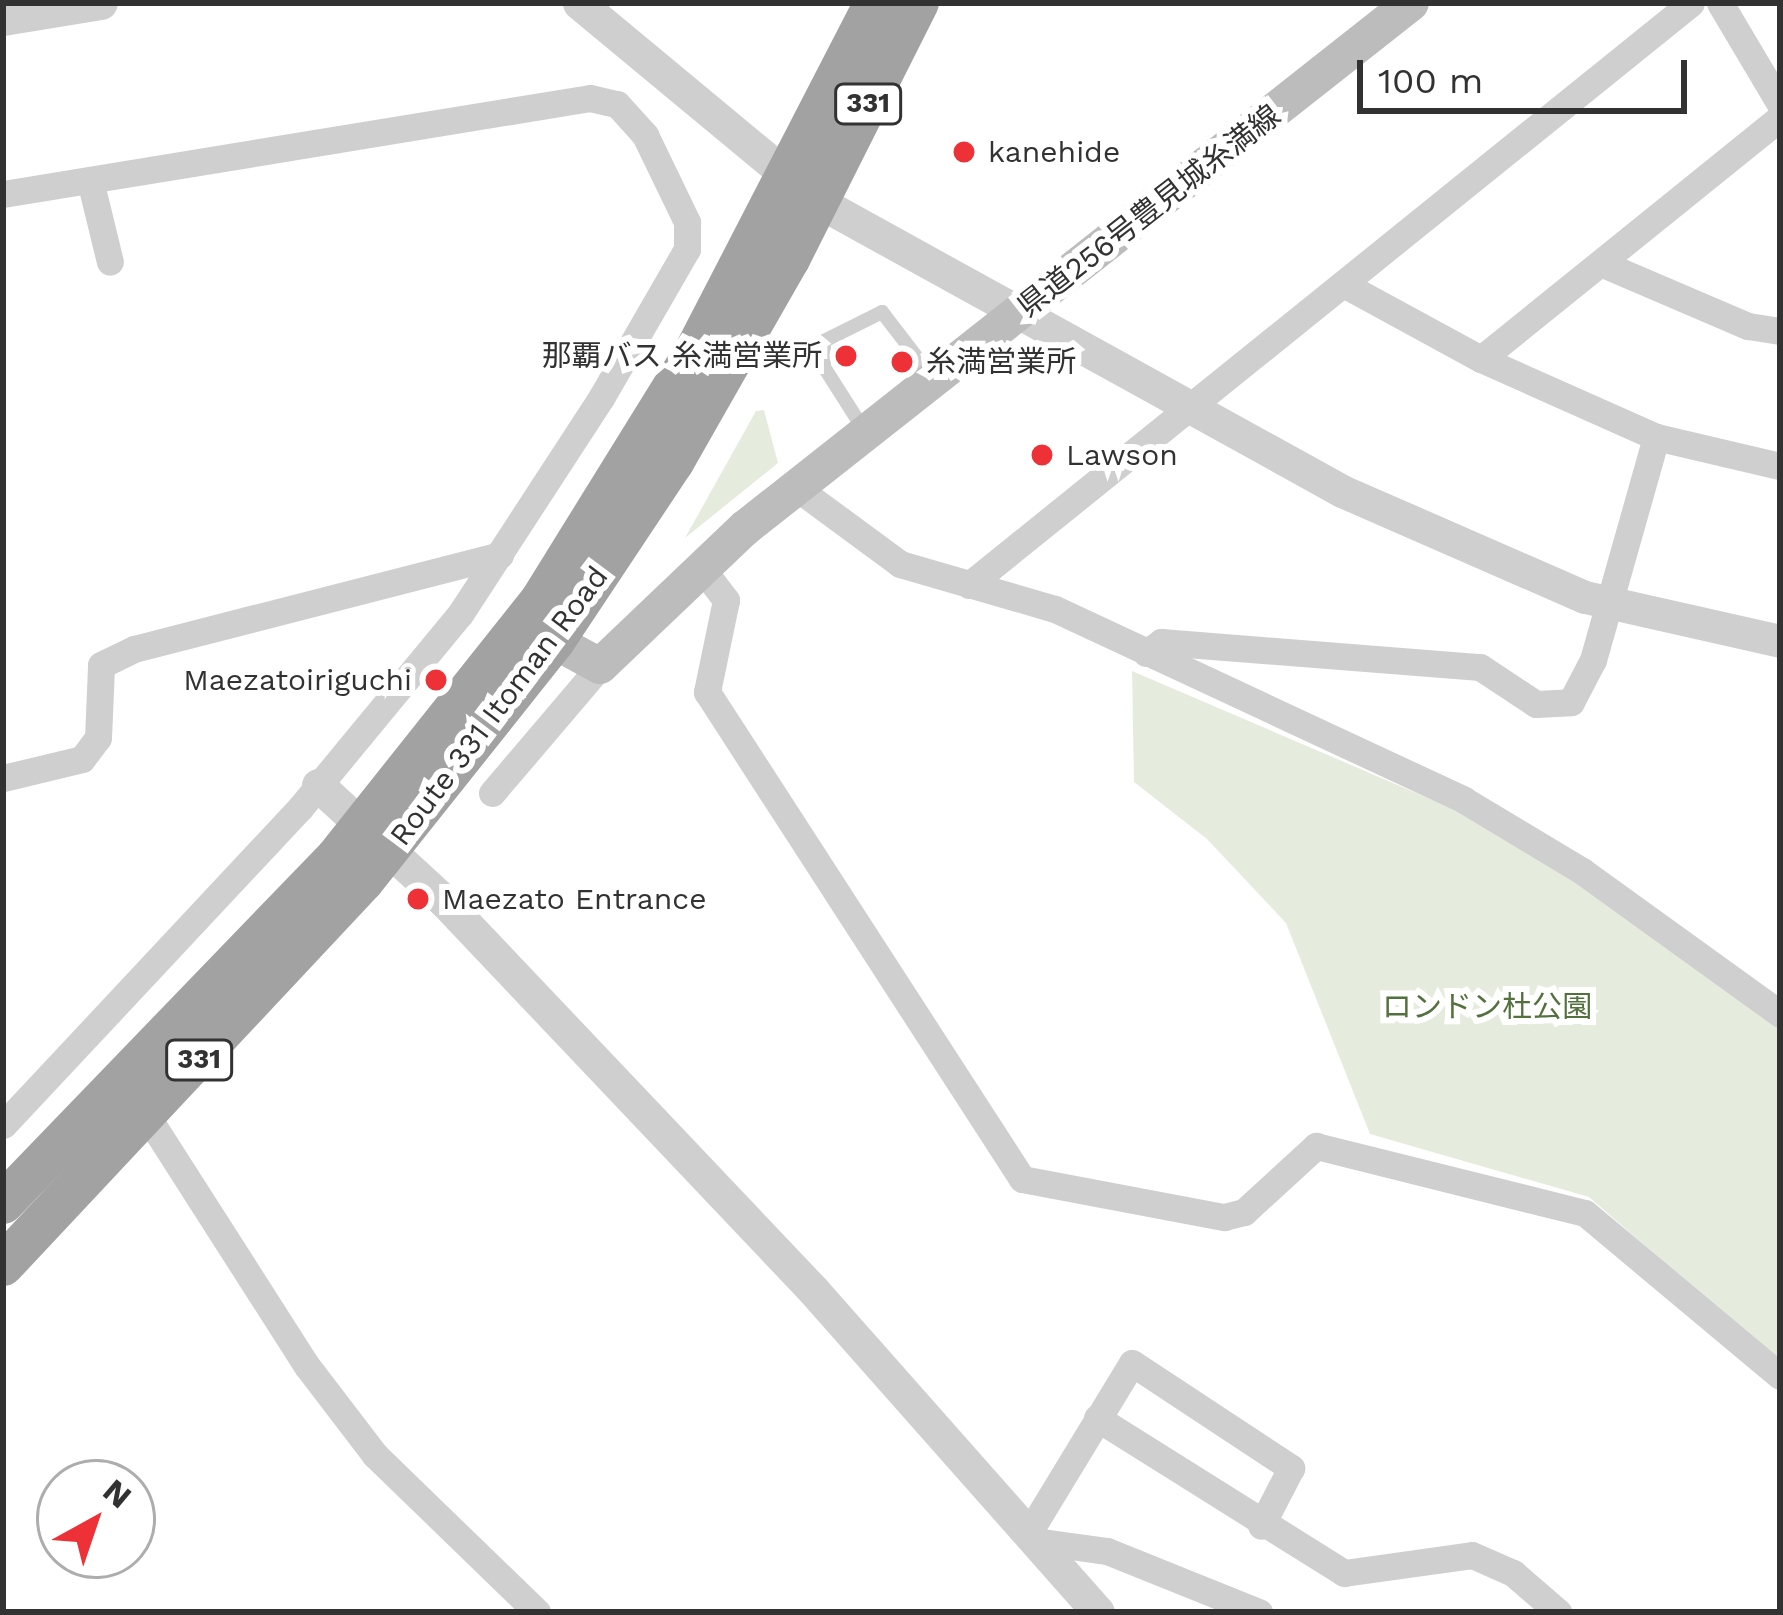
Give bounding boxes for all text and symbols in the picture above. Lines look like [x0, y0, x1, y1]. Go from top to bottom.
scale bar [1363, 36, 1693, 110]
text: 100 m [1378, 60, 1483, 102]
road number: 331 [832, 83, 904, 125]
street label: 県道256号豊見城糸満線 [1011, 97, 1287, 325]
place label: kanehide [988, 134, 1120, 170]
marker: kanehide [951, 139, 977, 165]
place label: 那覇バス 糸満営業所 [542, 338, 822, 374]
marker: 那覇バス 糸満営業所 [833, 343, 859, 369]
place label: 糸満営業所 [926, 344, 1076, 380]
marker: 糸満営業所 [889, 349, 915, 375]
place label: Lawson [1066, 437, 1178, 473]
marker: Lawson [1029, 442, 1055, 468]
street label: Route 331 Itoman Road [382, 559, 616, 853]
place label: Maezatoiriguchi [183, 662, 412, 698]
marker: Maezatoiriguchi [423, 667, 449, 693]
place label: Maezato Entrance [442, 881, 706, 917]
marker: Maezato Entrance [405, 886, 431, 912]
park label: ロンドン杜公園 [1382, 989, 1592, 1025]
road number: 331 [163, 1039, 235, 1081]
north arrow [36, 1459, 156, 1579]
text: N [96, 1471, 139, 1516]

